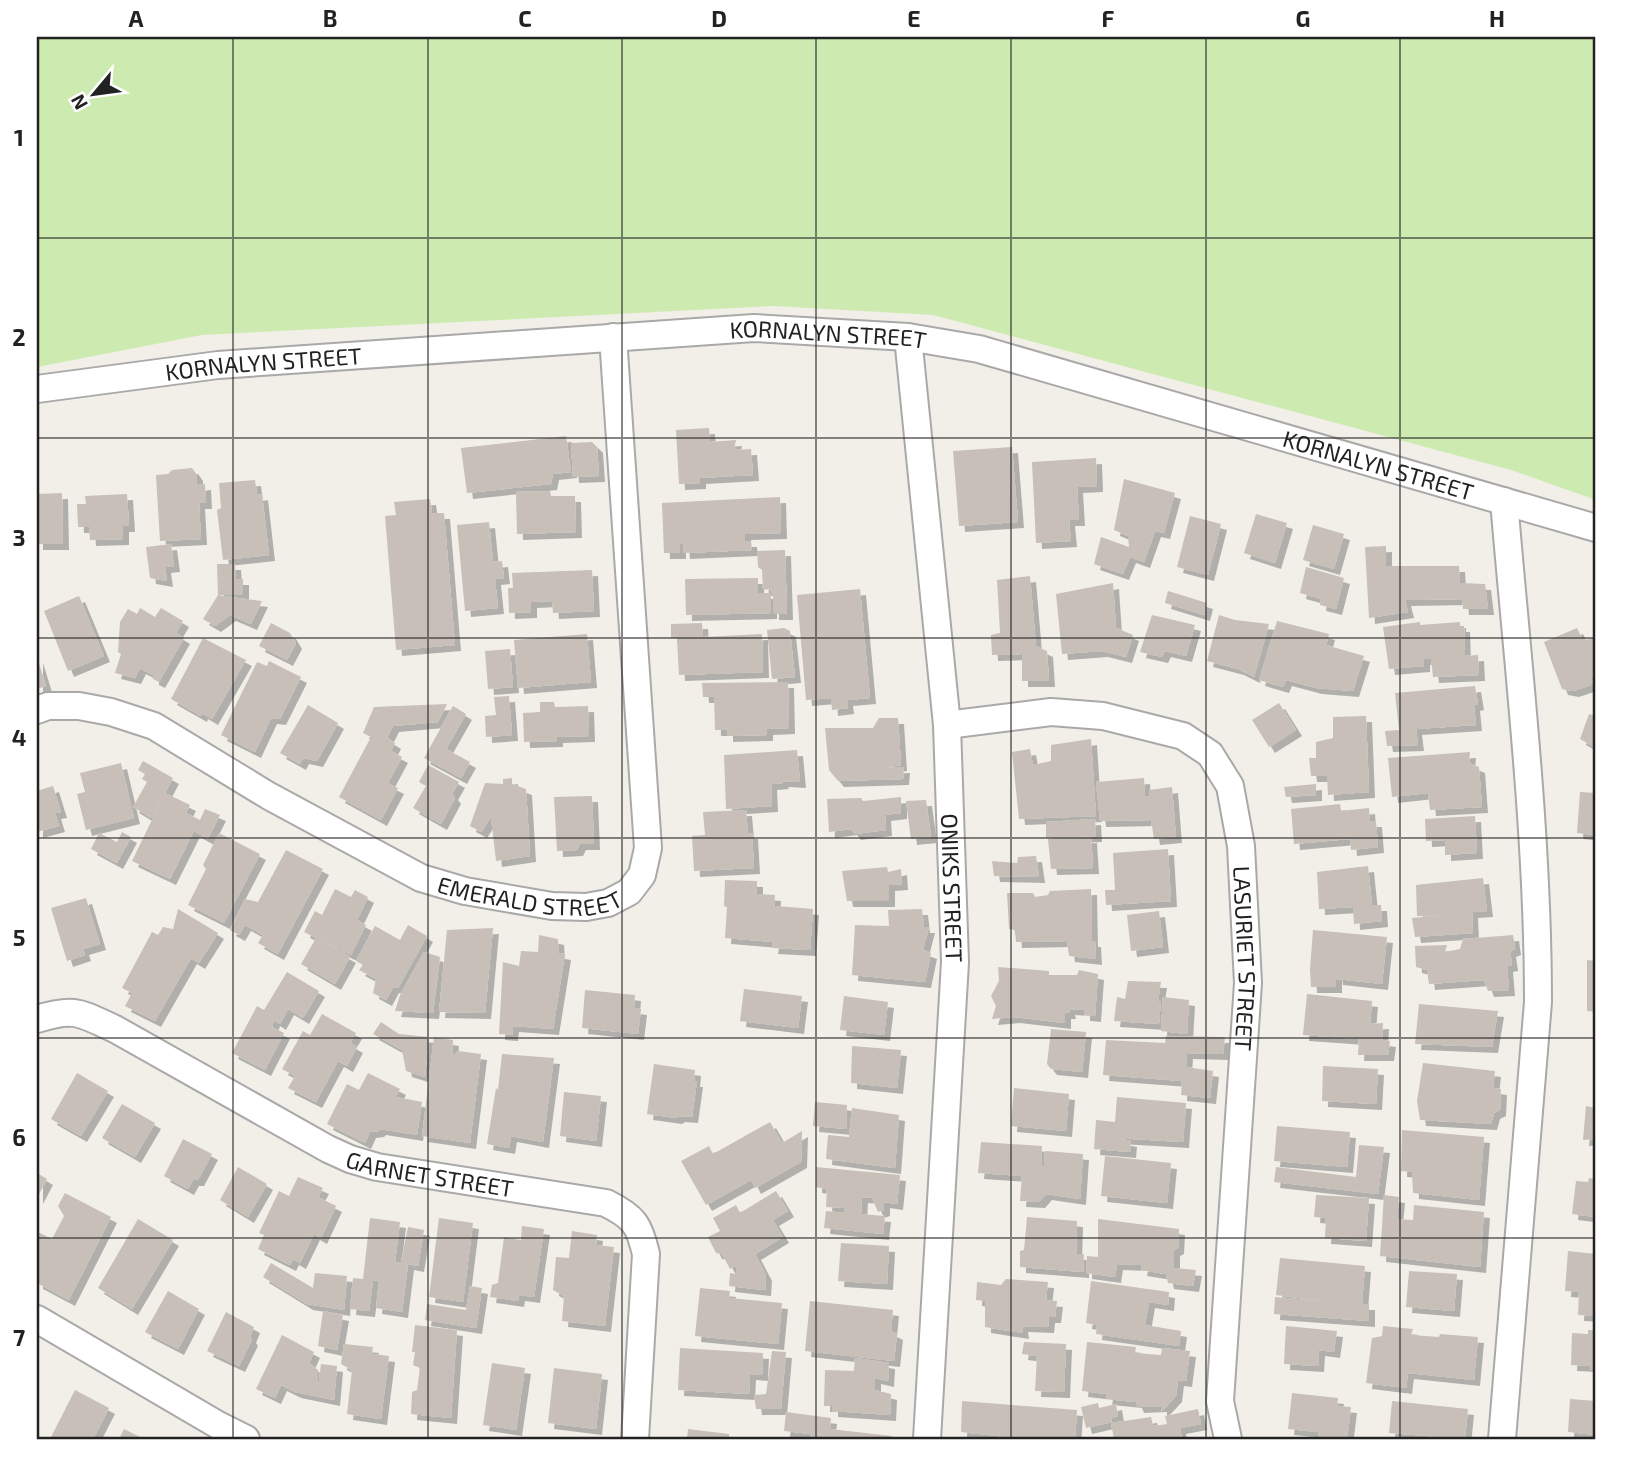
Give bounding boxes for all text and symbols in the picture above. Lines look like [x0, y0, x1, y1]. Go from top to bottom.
text: A [128, 4, 144, 32]
text: B [323, 4, 337, 32]
text: C [518, 4, 532, 32]
text: D [711, 4, 727, 32]
text: E [907, 4, 921, 32]
text: F [1102, 4, 1115, 32]
text: G [1296, 4, 1310, 32]
text: H [1489, 4, 1505, 32]
north arrow [60, 60, 130, 130]
text: N [65, 91, 92, 114]
text: 1 [14, 123, 24, 151]
street label: KORNALYN STREET [729, 314, 928, 354]
text: 2 [12, 323, 26, 351]
street label: KORNALYN STREET [164, 341, 363, 386]
street label: KORNALYN STREET [1280, 424, 1477, 506]
text: 3 [12, 523, 26, 551]
text: 4 [12, 723, 26, 751]
street label: ONIKS STREET [936, 813, 969, 963]
street label: LASURIET STREET [1228, 865, 1262, 1052]
street label: EMERALD STREET [434, 870, 627, 921]
text: 5 [13, 923, 25, 951]
text: 6 [12, 1123, 26, 1151]
street label: GARNET STREET [343, 1145, 516, 1202]
text: 7 [13, 1323, 25, 1351]

